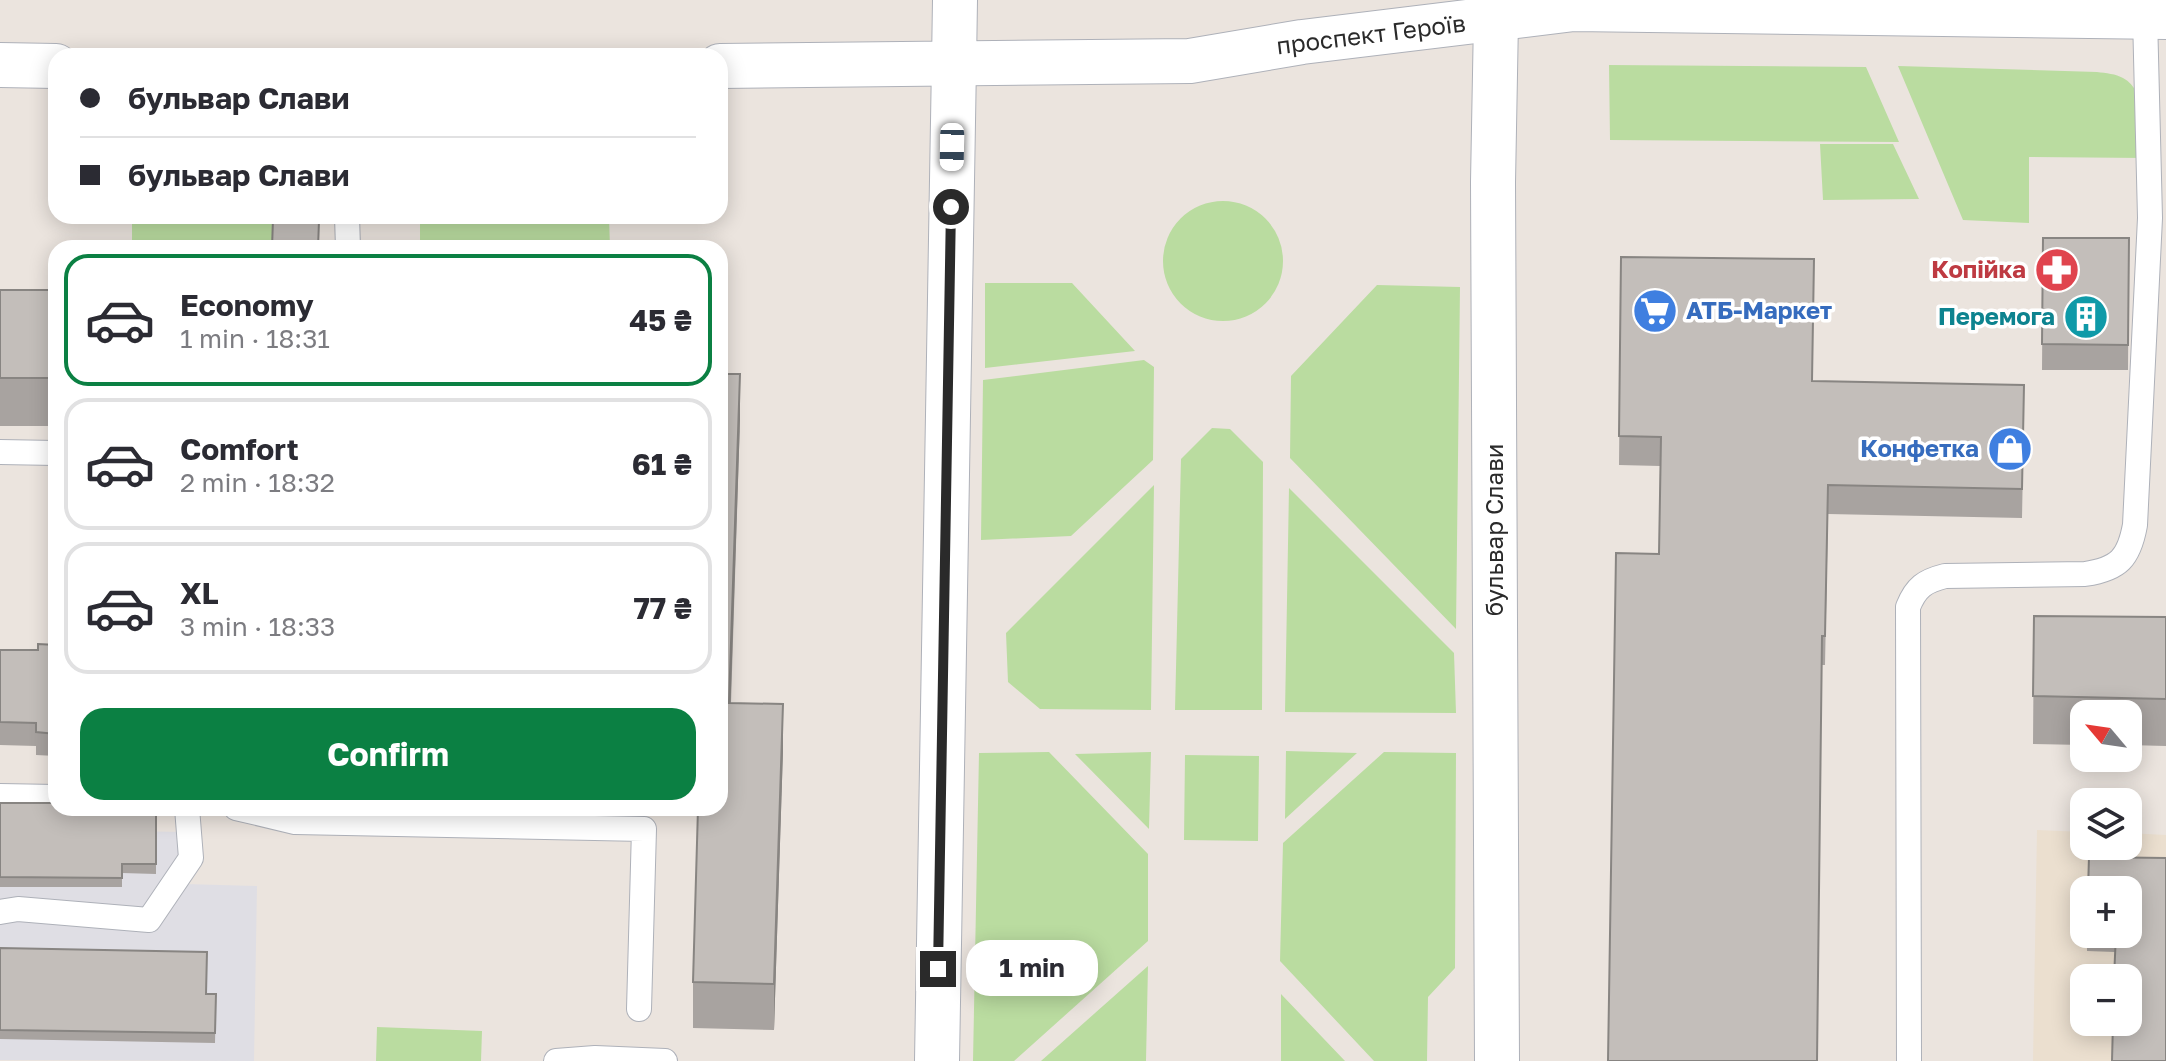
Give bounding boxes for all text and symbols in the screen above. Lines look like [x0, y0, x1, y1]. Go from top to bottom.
street label: проспект Героїв [1275, 8, 1467, 60]
text: бульвар Слави [128, 80, 350, 116]
car [940, 123, 964, 171]
text: бульвар Слави [128, 157, 350, 193]
route start [933, 189, 969, 225]
pharmacy icon: Копійка [2033, 246, 2081, 294]
place label: Копійка [1931, 254, 2026, 283]
icon: car [84, 284, 156, 356]
text: Economy [180, 287, 314, 323]
supermarket icon: АТБ-Маркет [1631, 287, 1679, 335]
building icon: Перемога [2062, 293, 2110, 341]
place label: АТБ-Маркет [1686, 295, 1832, 324]
place label: Перемога [1938, 301, 2055, 330]
text: 45 ₴ [629, 302, 692, 338]
text: 1 min · 18:31 [180, 323, 330, 354]
shop icon: Конфетка [1986, 425, 2034, 473]
icon: car [84, 428, 156, 500]
text: Comfort [180, 431, 299, 467]
place label: Конфетка [1860, 433, 1979, 462]
street label: бульвар Слави [1479, 444, 1508, 616]
text: 61 ₴ [632, 446, 692, 482]
text: 2 min · 18:32 [180, 467, 335, 498]
icon: car [84, 572, 156, 644]
text: XL [180, 575, 219, 611]
text: 77 ₴ [634, 590, 692, 626]
text: 3 min · 18:33 [180, 611, 335, 642]
north arrow [2070, 700, 2142, 772]
map controls [2070, 700, 2142, 1036]
button: Confirm [80, 708, 696, 800]
button: layers [2070, 788, 2142, 860]
button: + [2070, 876, 2142, 948]
callout: 1 min [966, 941, 1098, 997]
route end [920, 951, 956, 987]
text: 1 min [999, 952, 1065, 983]
button: − [2070, 964, 2142, 1036]

